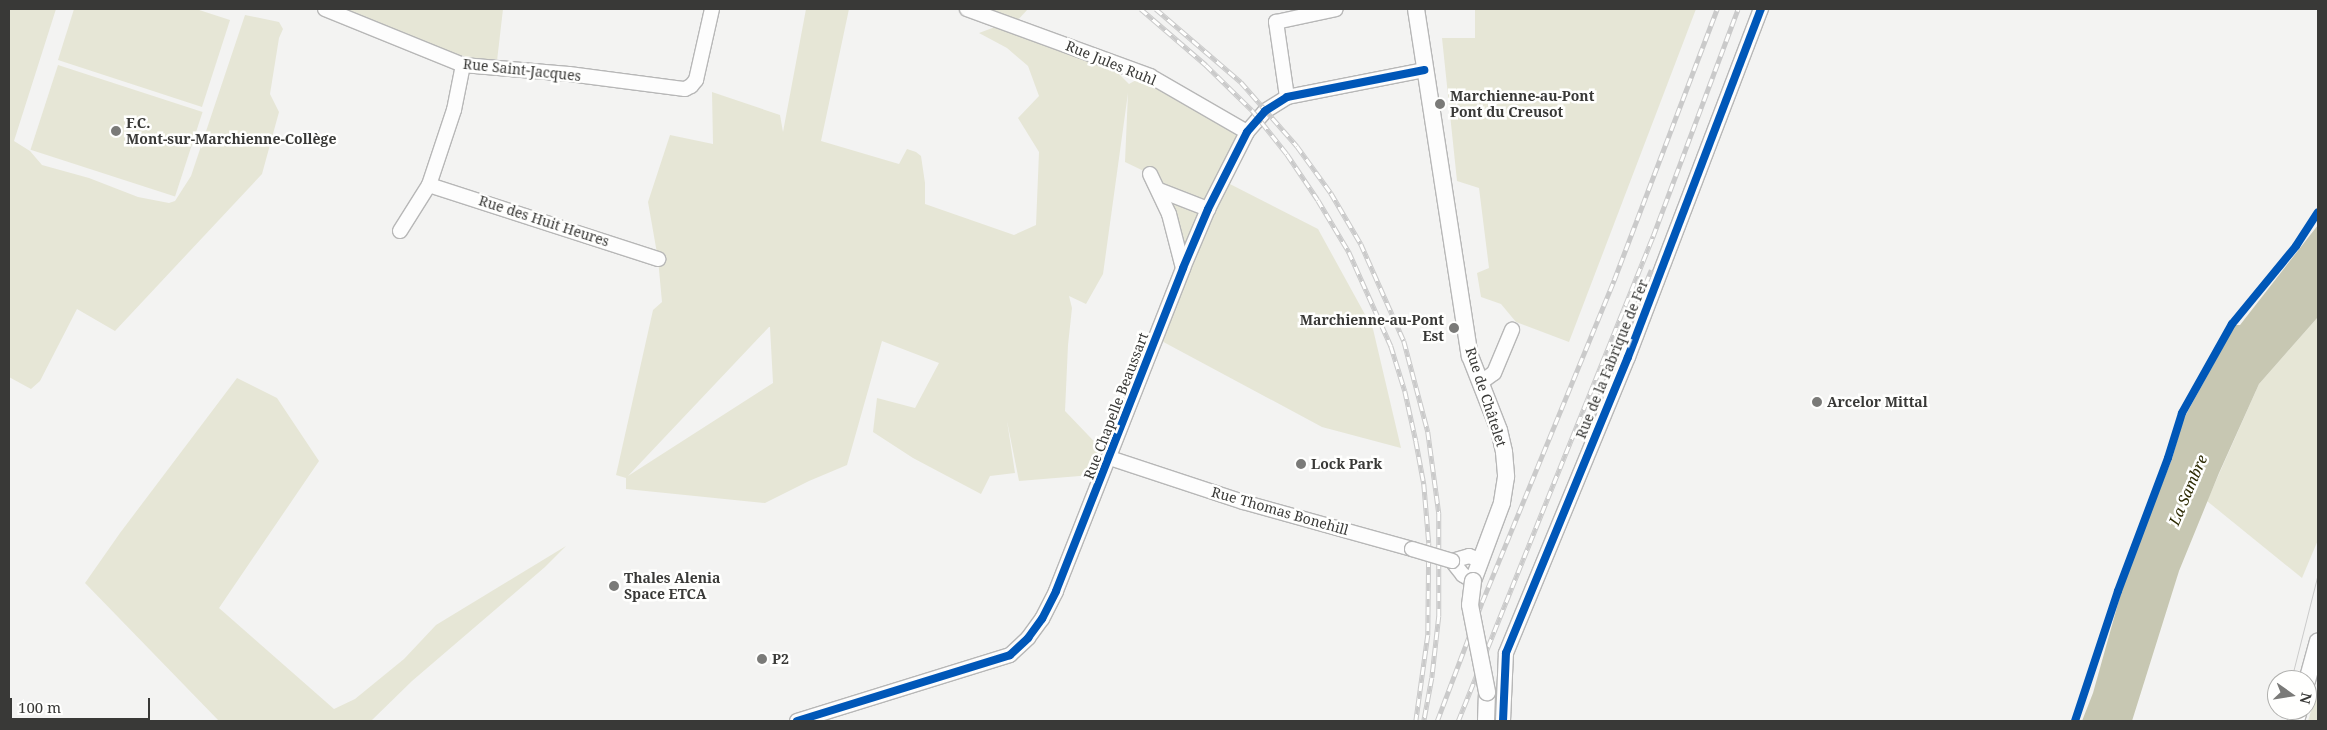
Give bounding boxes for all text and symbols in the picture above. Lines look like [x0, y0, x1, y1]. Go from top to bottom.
street label: Rue Jules Ruhl [1063, 37, 1159, 89]
street label: Rue Saint-Jacques [462, 55, 582, 85]
place label: Marchienne-au-Pont Pont du Creusot [1450, 88, 1594, 120]
marker: Marchienne-au-Pont Pont du Creusot [1434, 98, 1446, 110]
place label: F.C. Mont-sur-Marchienne-Collège [126, 115, 336, 148]
marker: F.C. Mont-sur-Marchienne-Collège [110, 125, 122, 137]
street label: Rue des Huit Heures [477, 192, 611, 250]
street label: Rue de la Fabrique de Fer [1572, 277, 1652, 441]
place label: Marchienne-au-Pont Est [1300, 312, 1444, 344]
marker: Marchienne-au-Pont Est [1448, 322, 1460, 334]
street label: Rue Chapelle Beaussart [1080, 330, 1152, 482]
street label: Rue de Châtelet [1462, 345, 1510, 449]
place label: Arcelor Mittal [1827, 394, 1928, 410]
marker: Arcelor Mittal [1811, 396, 1823, 408]
water label: La Sambre [2165, 452, 2211, 528]
place label: Lock Park [1311, 456, 1382, 472]
marker: Lock Park [1295, 458, 1307, 470]
street label: Rue Thomas Bonehill [1210, 483, 1350, 539]
place label: Thales Alenia Space ETCA [624, 570, 720, 602]
marker: Thales Alenia Space ETCA [608, 580, 620, 592]
place label: P2 [772, 651, 789, 667]
marker: P2 [756, 653, 768, 665]
north arrow [2267, 670, 2317, 720]
scale bar [12, 688, 152, 720]
text: N [2296, 691, 2317, 706]
text: 100 m [18, 697, 61, 717]

